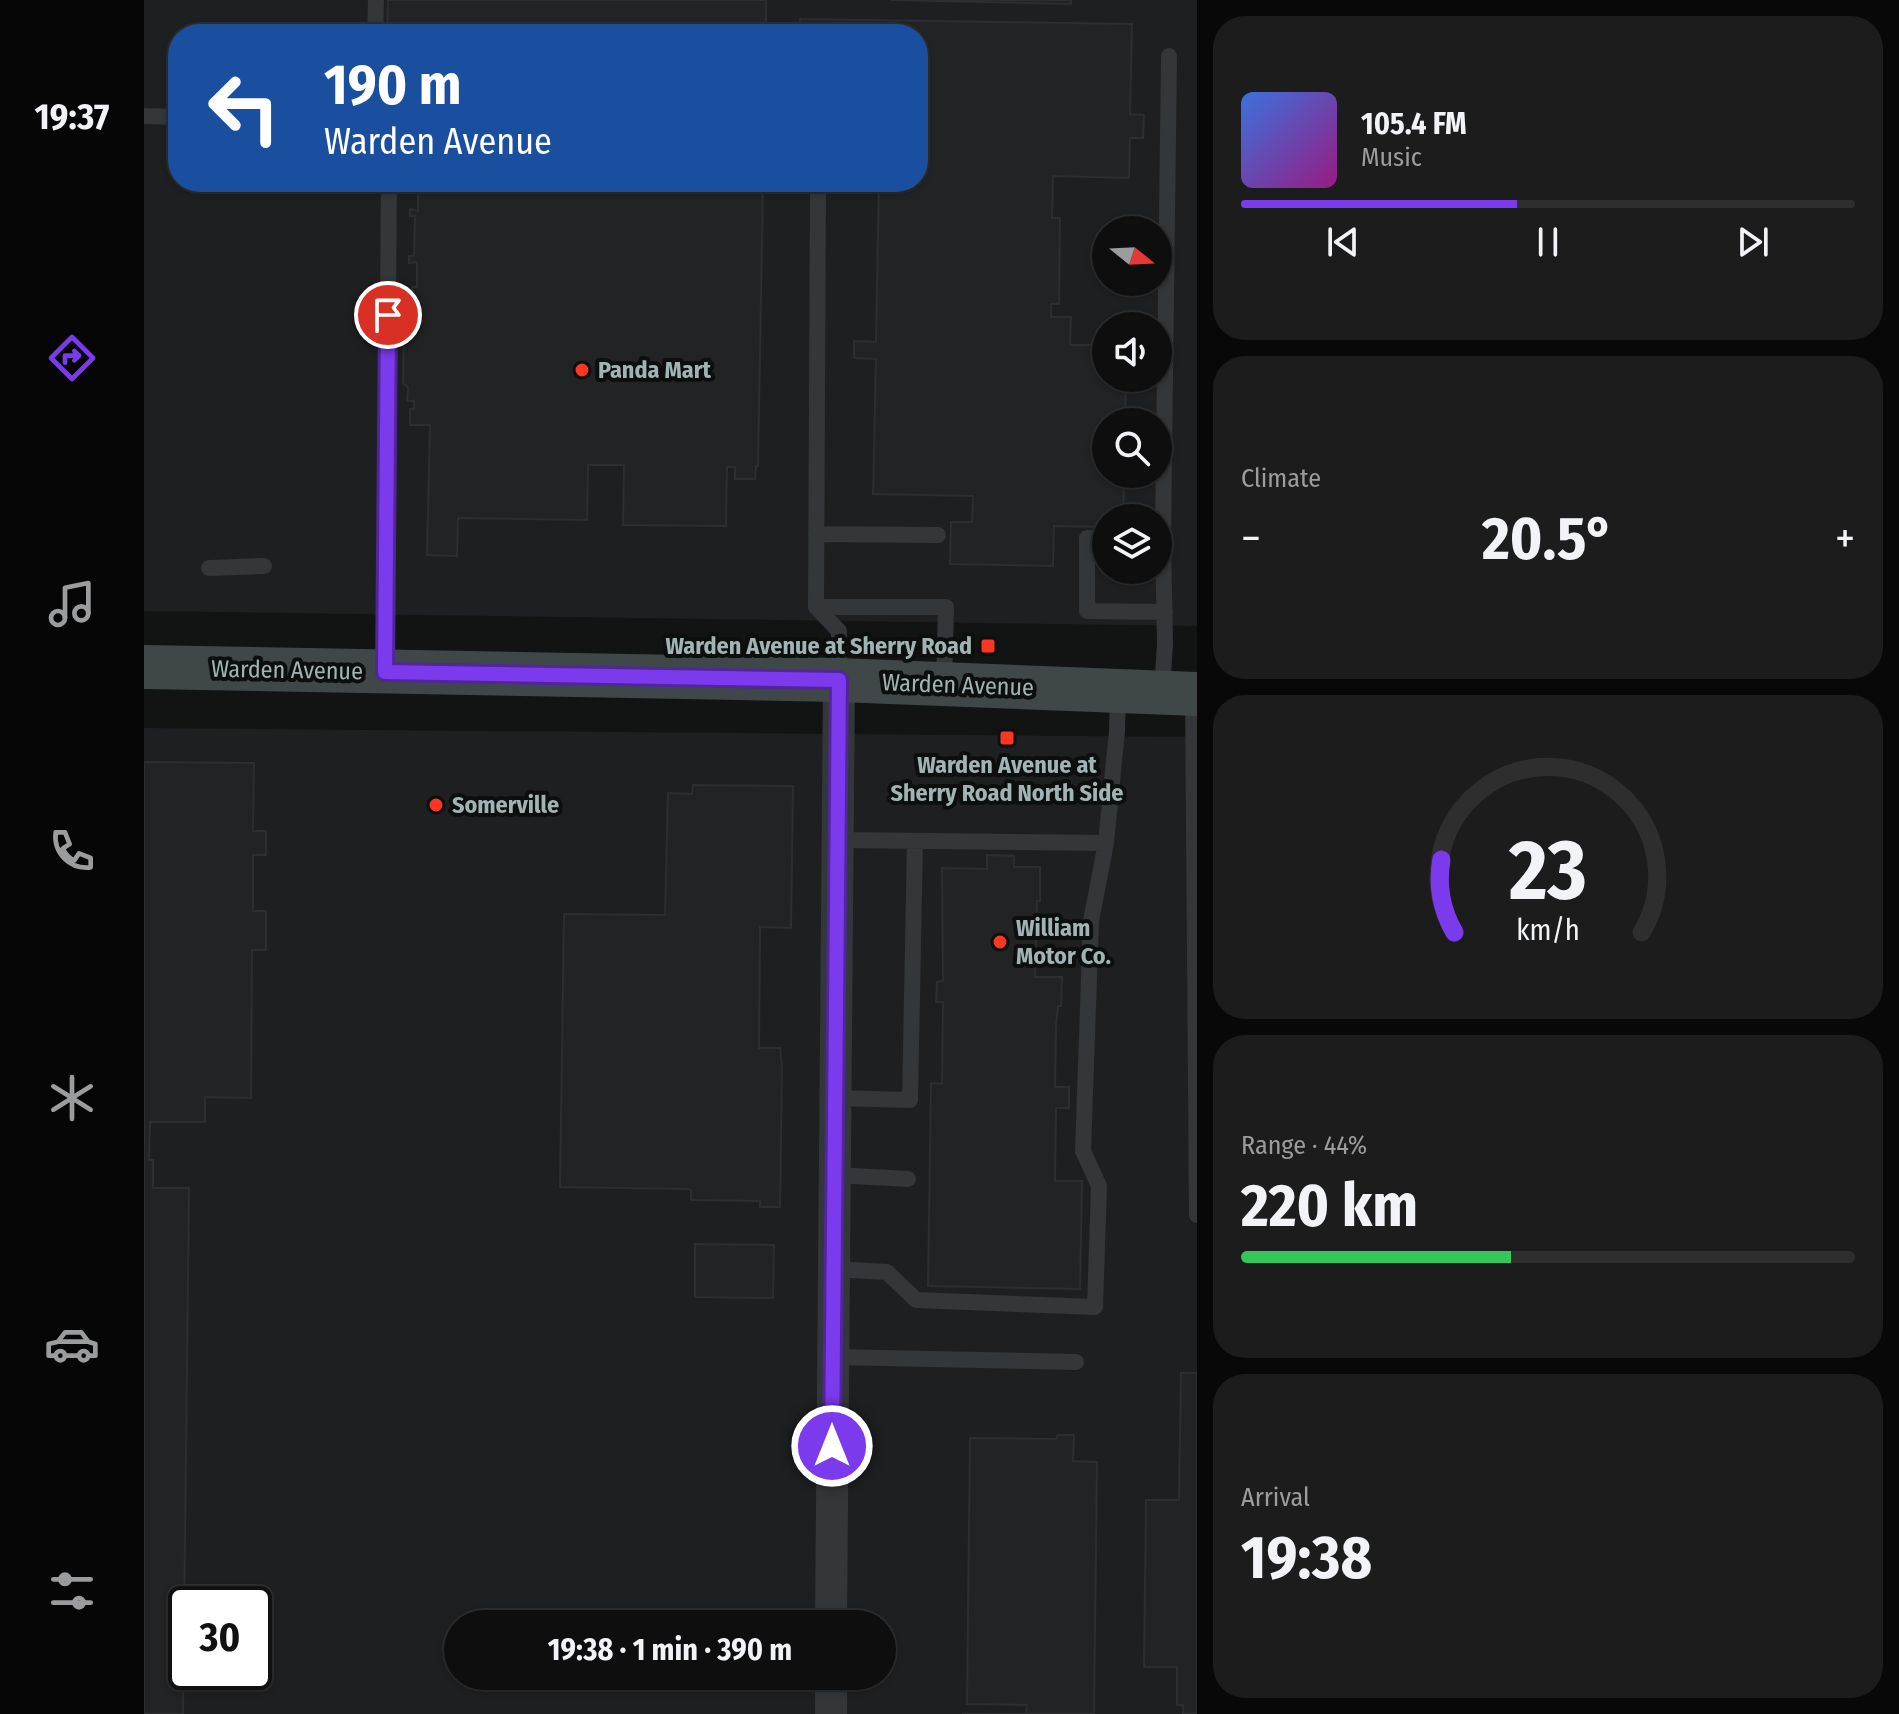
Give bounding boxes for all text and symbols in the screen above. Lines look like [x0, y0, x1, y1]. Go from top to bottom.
text: 190 m [324, 52, 462, 119]
icon: left [192, 56, 296, 160]
text: 19:37 [35, 95, 109, 139]
text: 105.4 FM [1361, 106, 1467, 142]
text: Warden Avenue [324, 120, 552, 164]
text: Music [1361, 142, 1422, 173]
north arrow [1092, 216, 1172, 296]
map controls [1092, 216, 1172, 584]
icon: previous [1321, 220, 1365, 264]
icon: pause [1526, 220, 1570, 264]
icon: next [1731, 220, 1775, 264]
pin [354, 281, 422, 349]
icon: arrive [366, 293, 410, 337]
button: sound [1092, 312, 1172, 392]
icon: directions [44, 330, 100, 386]
place label: Panda Mart [598, 356, 711, 384]
marker: Panda Mart [573, 361, 591, 379]
button: search [1092, 408, 1172, 488]
text: Climate [1241, 463, 1321, 494]
text: 20.5° [1482, 503, 1614, 575]
button: layers [1092, 504, 1172, 584]
text: − [1241, 512, 1261, 565]
text: + [1835, 512, 1855, 565]
icon: music [44, 576, 100, 632]
place label: Warden Avenue at Sherry Road [666, 632, 972, 660]
marker: Warden Avenue at Sherry Road [979, 637, 997, 655]
street label: Warden Avenue [211, 655, 363, 685]
street label: Warden Avenue [882, 668, 1034, 702]
marker: Warden Avenue at Sherry Road North Side [998, 729, 1016, 747]
place label: Warden Avenue at Sherry Road North Side [891, 751, 1123, 807]
place label: Somerville [452, 791, 559, 819]
marker: Somerville [427, 796, 445, 814]
text: 23 [1508, 821, 1587, 921]
icon: phone [44, 823, 100, 879]
text: km/h [1516, 913, 1580, 948]
place label: William Motor Co. [1016, 914, 1111, 970]
marker: William Motor Co. [991, 933, 1009, 951]
icon: climate [44, 1070, 100, 1126]
text: Range · 44% [1241, 1130, 1367, 1161]
text: 220 km [1241, 1170, 1418, 1242]
icon: car [44, 1316, 100, 1372]
position arrow [790, 1404, 874, 1488]
text: Arrival [1241, 1482, 1310, 1513]
text: 19:38 [1241, 1522, 1372, 1594]
icon: filters [44, 1563, 100, 1619]
speed limit sign: 30 [168, 1586, 272, 1690]
text: 19:38 · 1 min · 390 m [548, 1632, 792, 1668]

